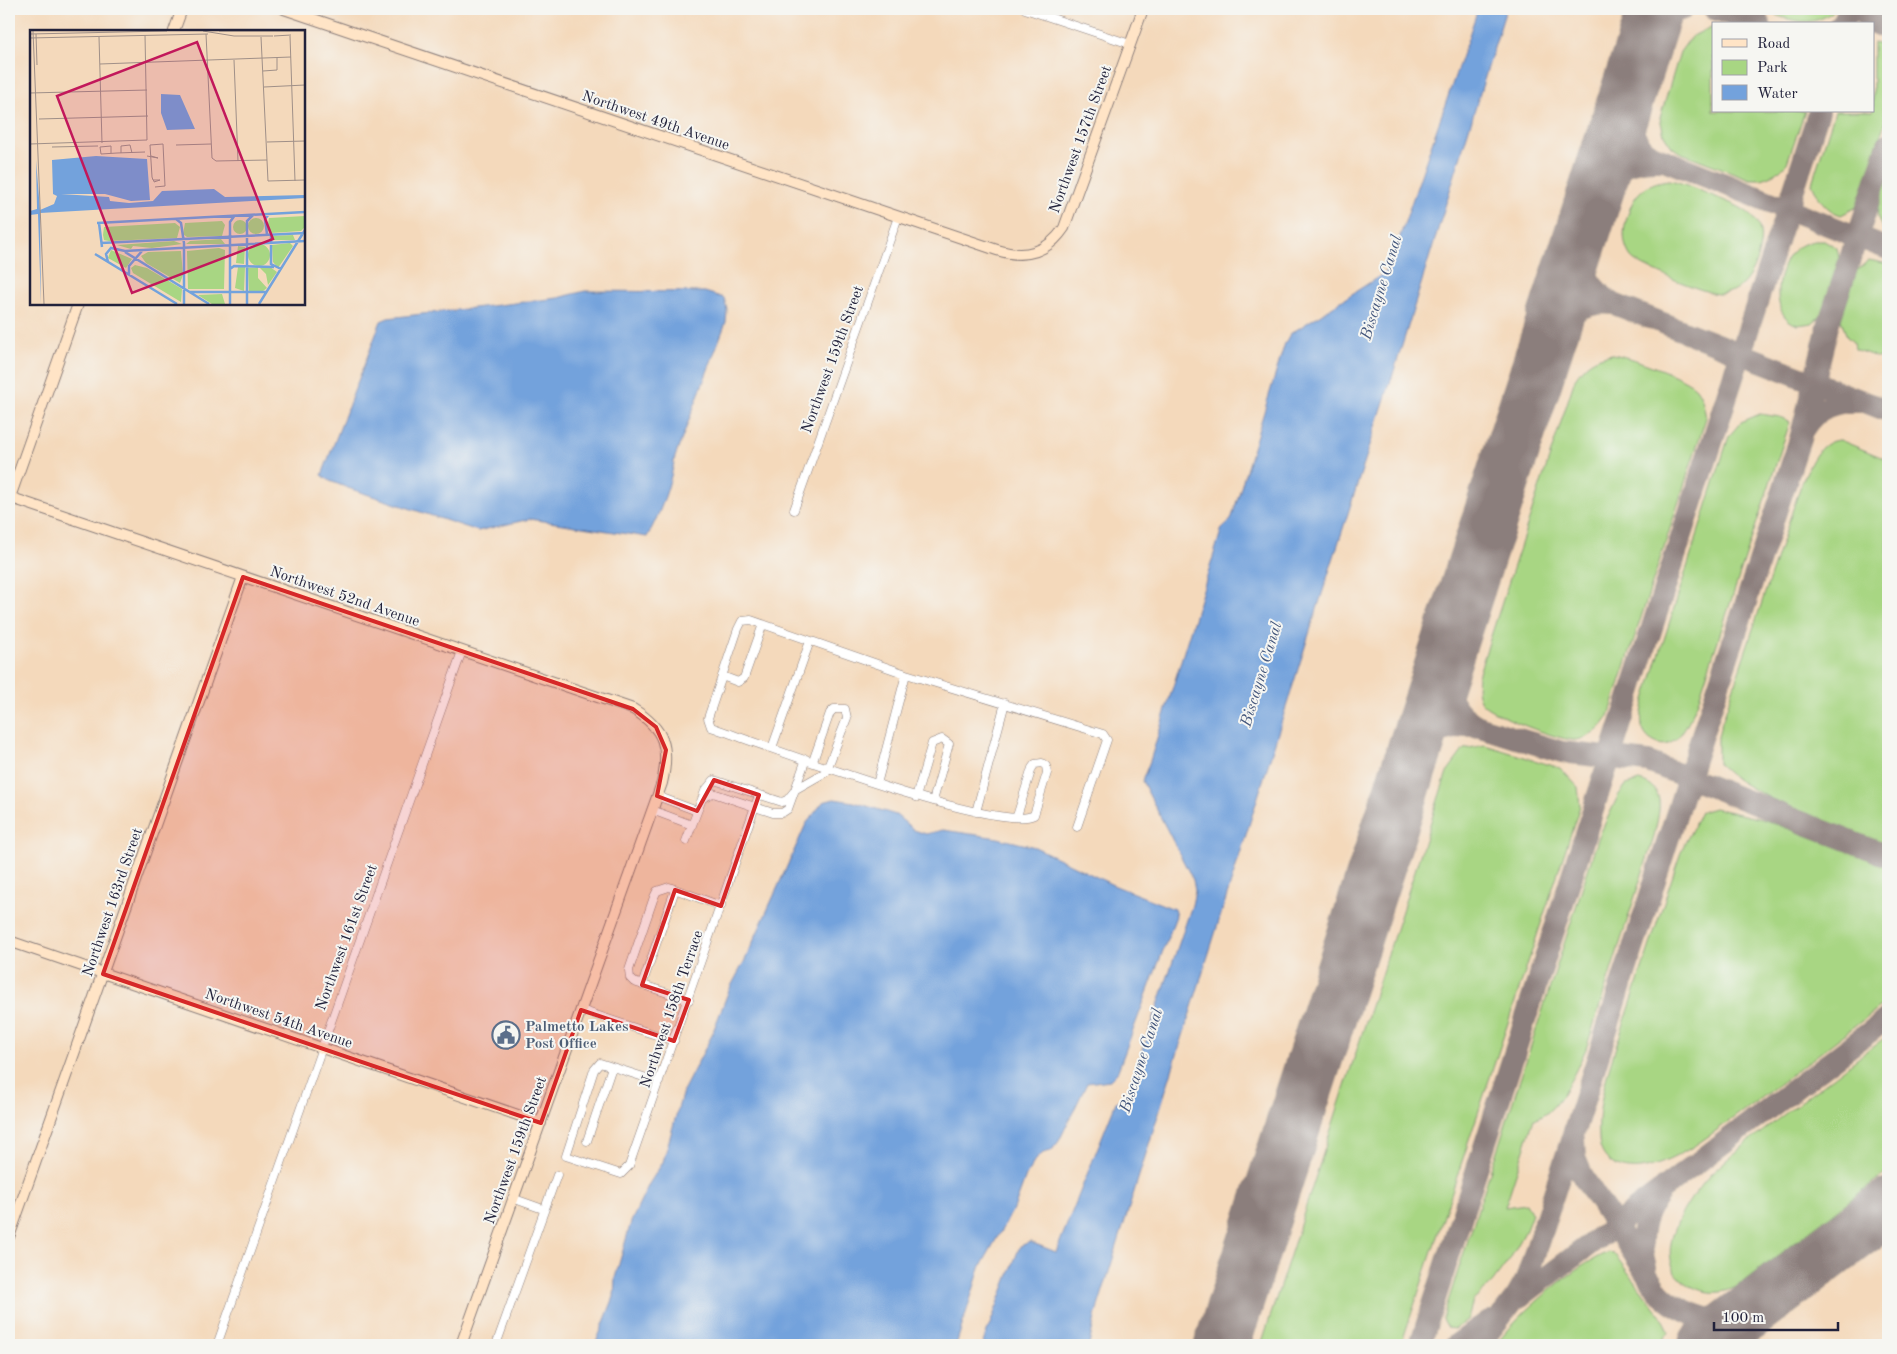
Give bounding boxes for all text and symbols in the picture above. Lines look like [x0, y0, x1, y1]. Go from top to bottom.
legend [1712, 22, 1874, 112]
inset map [30, 30, 305, 305]
text: Road [1757, 37, 1791, 52]
text: Park [1757, 61, 1788, 76]
street label: Northwest 157th Street [1048, 64, 1115, 215]
text: Water [1757, 87, 1798, 102]
street label: Northwest 49th Avenue [580, 89, 731, 154]
water label: Biscayne Canal [1358, 233, 1406, 343]
street label: Northwest 159th Street [800, 284, 867, 435]
street label: Northwest 52nd Avenue [268, 565, 422, 630]
water label: Biscayne Canal [1238, 620, 1286, 730]
street label: Northwest 163rd Street [81, 826, 146, 979]
street label: Northwest 161st Street [314, 863, 381, 1013]
street label: Northwest 158th Terrace [638, 929, 707, 1090]
street label: Northwest 54th Avenue [203, 987, 354, 1052]
water label: Biscayne Canal [1117, 1006, 1166, 1116]
public building icon: Palmetto Lakes Post Office [491, 1020, 521, 1050]
place label: Palmetto Lakes Post Office [525, 1020, 628, 1052]
street label: Northwest 159th Street [483, 1075, 550, 1226]
scale bar [1714, 1299, 1838, 1331]
text: 100 m [1722, 1311, 1764, 1326]

